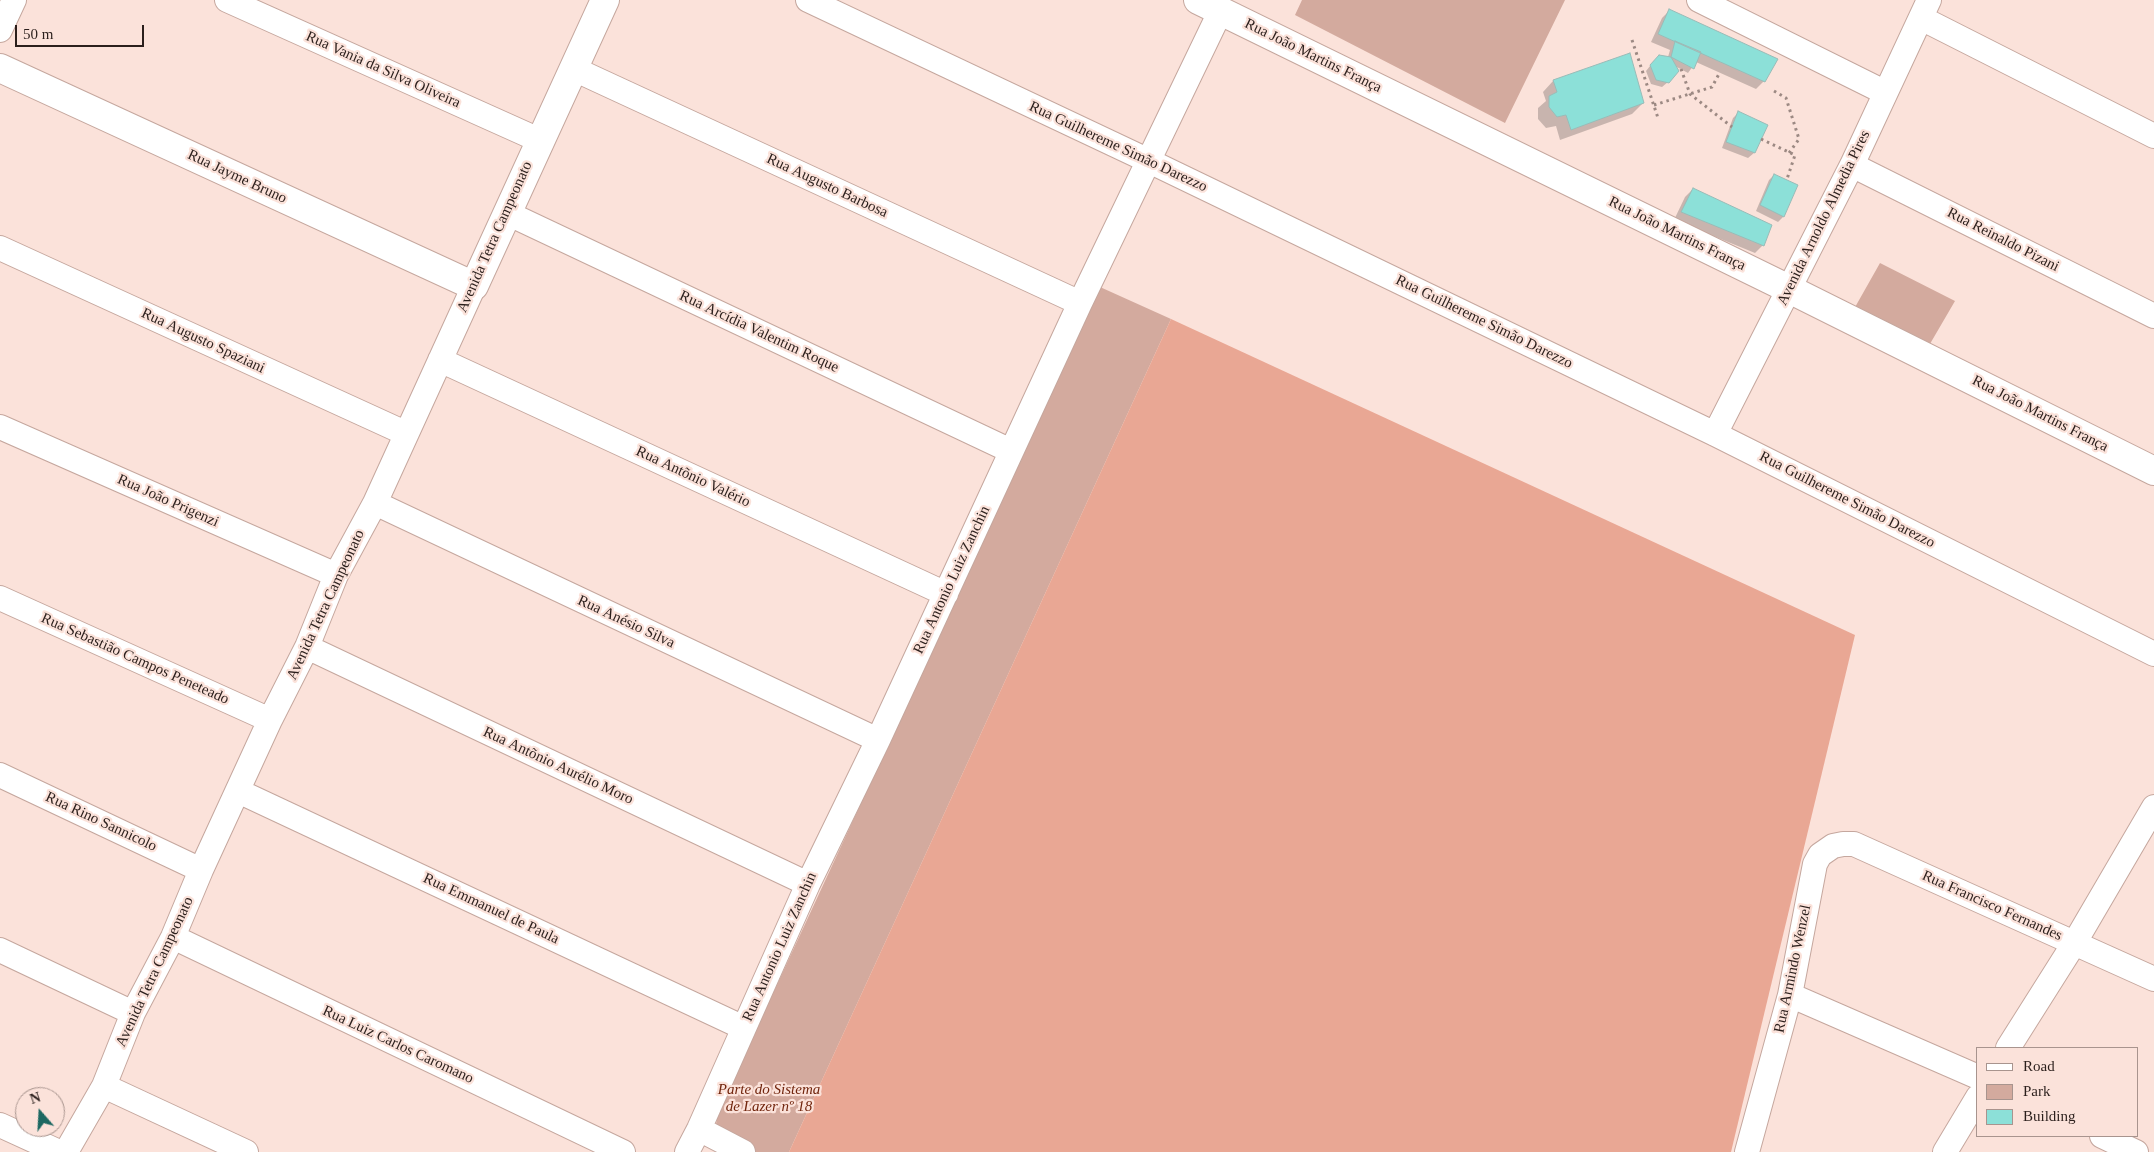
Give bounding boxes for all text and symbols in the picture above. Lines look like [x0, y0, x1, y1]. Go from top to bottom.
scale bar [18, 15, 146, 47]
street label: Rua João Martins França [1241, 15, 1385, 97]
text: 50 m [23, 26, 53, 42]
street label: Rua Vania da Silva Oliveira [303, 28, 463, 112]
street label: Rua Guilhereme Simão Darezzo [1026, 98, 1210, 196]
street label: Avenida Arnoldo Almedia Pires [1774, 128, 1874, 308]
street label: Rua Jayme Bruno [184, 146, 290, 208]
street label: Rua Augusto Barbosa [764, 150, 890, 222]
street label: Avenida Tetra Campeonato [454, 159, 536, 315]
street label: Rua João Martins França [1605, 193, 1749, 275]
street label: Rua Reinaldo Pizani [1944, 204, 2062, 276]
street label: Rua Guilhereme Simão Darezzo [1393, 271, 1575, 373]
street label: Rua Arcídia Valentim Roque [676, 287, 842, 377]
street label: Rua Augusto Spaziani [138, 304, 268, 378]
street label: Rua João Martins França [1969, 372, 2111, 456]
street label: Rua Antõnio Valério [633, 443, 753, 511]
street label: Rua Guilhereme Simão Darezzo [1756, 448, 1938, 552]
street label: Rua João Prigenzi [114, 471, 222, 531]
street label: Rua Antonio Luiz Zanchin [910, 503, 994, 657]
street label: Avenida Tetra Campeonato [283, 527, 369, 683]
street label: Rua Anésio Silva [575, 592, 677, 652]
street label: Rua Sebastião Campos Peneteado [38, 609, 232, 709]
street label: Rua Antõnio Aurélio Moro [480, 723, 636, 809]
street label: Rua Rino Sannicolo [42, 788, 160, 856]
street label: Rua Francisco Fernandes [1919, 867, 2065, 945]
street label: Rua Emmanuel de Paula [420, 870, 562, 948]
street label: Rua Antonio Luiz Zanchin [739, 870, 821, 1024]
street label: Avenida Tetra Campeonato [112, 894, 198, 1050]
street label: Rua Armindo Wenzel [1771, 903, 1815, 1035]
street label: Rua Luiz Carlos Caromano [320, 1002, 476, 1088]
legend [1976, 1047, 2139, 1137]
text: Road [2023, 1058, 2055, 1074]
park label: Parte do Sistema de Lazer nº 18 [718, 1081, 820, 1116]
text: Park [2023, 1083, 2051, 1099]
north arrow [15, 1087, 65, 1137]
text: N [28, 1090, 43, 1107]
text: Building [2023, 1108, 2076, 1124]

